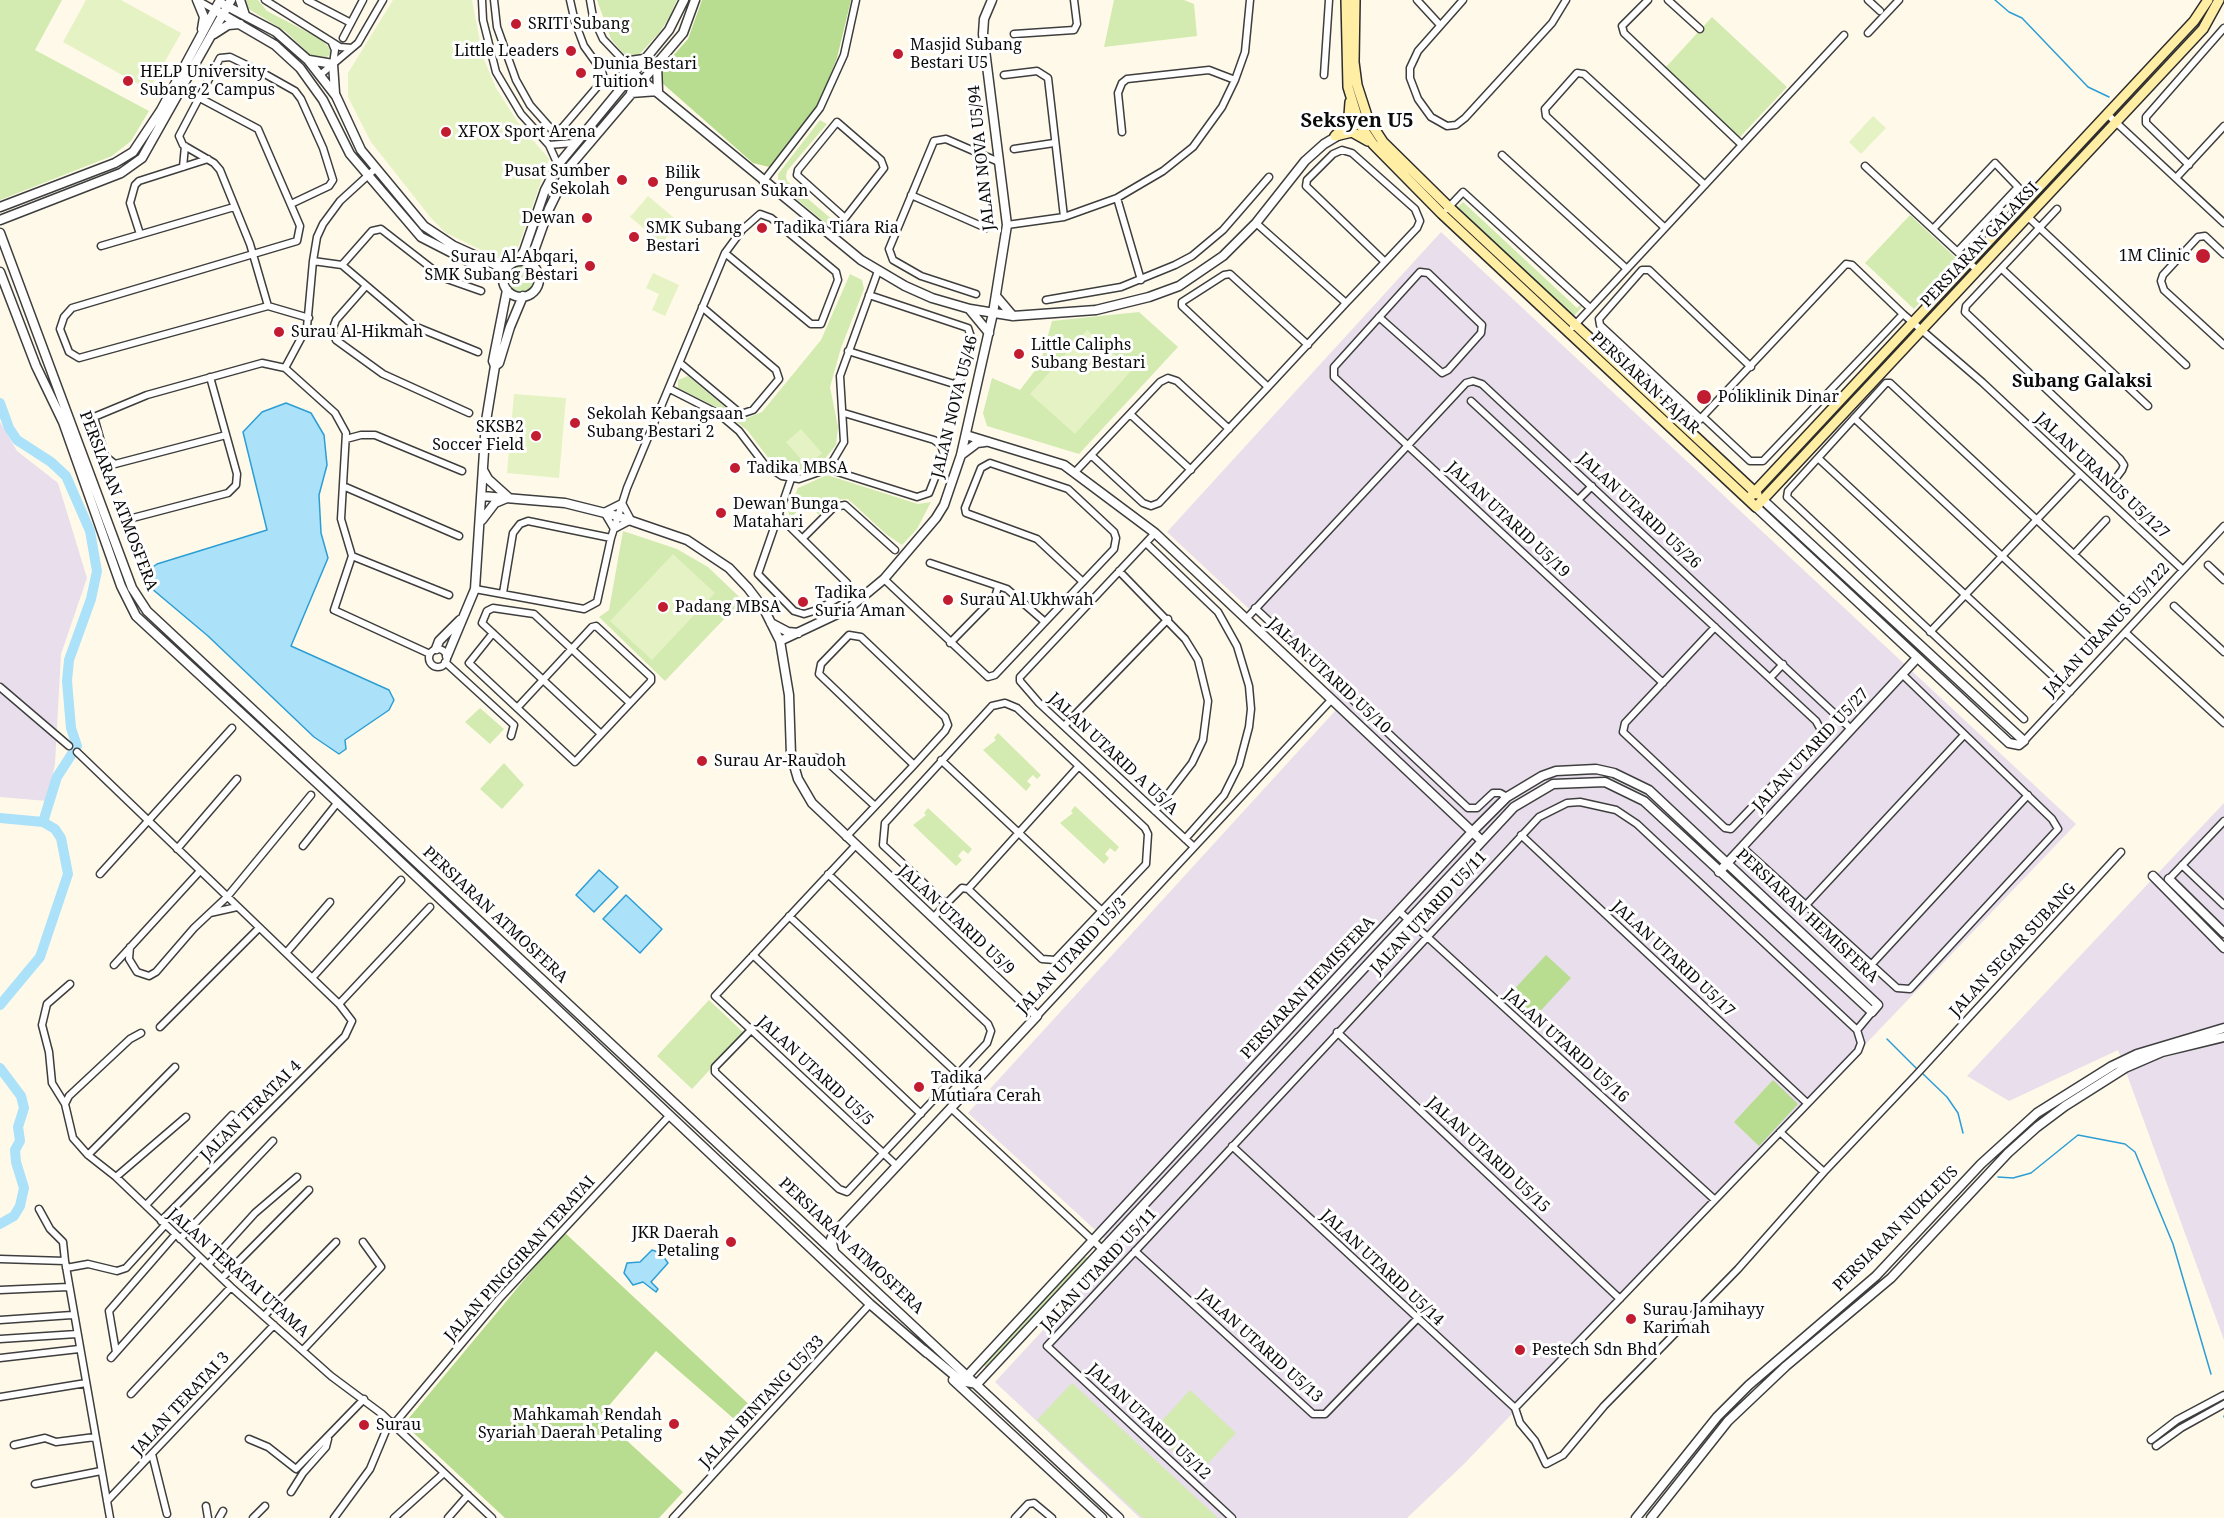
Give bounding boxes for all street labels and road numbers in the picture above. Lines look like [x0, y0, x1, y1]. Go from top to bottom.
street label: JALAN NOVA U5/94 [965, 84, 999, 232]
street label: PERSIARAN GALAKSI [1917, 179, 2043, 311]
street label: PERSIARAN FAJAR [1587, 328, 1703, 438]
street label: JALAN NOVA U5/46 [928, 334, 982, 480]
street label: PERSIARAN ATMOSFERA [75, 408, 161, 594]
street label: JALAN URANUS U5/127 [2031, 409, 2173, 543]
street label: JALAN UTARID U5/26 [1573, 449, 1705, 573]
street label: JALAN UTARID U5/19 [1442, 458, 1574, 582]
street label: JALAN URANUS U5/122 [2040, 559, 2174, 701]
street label: JALAN UTARID U5/10 [1263, 614, 1395, 738]
street label: JALAN UTARID U5/27 [1749, 684, 1873, 816]
street label: JALAN UTARID A U5/A [1044, 689, 1182, 819]
street label: PERSIARAN ATMOSFERA [419, 843, 571, 987]
street label: PERSIARAN HEMISFERA [1732, 845, 1882, 987]
street label: JALAN UTARID U5/11 [1367, 847, 1491, 979]
street label: JALAN UTARID U5/9 [894, 861, 1018, 979]
street label: JALAN SEGAR SUBANG [1946, 879, 2080, 1021]
street label: JALAN UTARID U5/3 [1013, 894, 1131, 1018]
street label: JALAN UTARID U5/17 [1607, 897, 1739, 1021]
street label: PERSIARAN HEMISFERA [1237, 913, 1379, 1063]
street label: JALAN UTARID U5/16 [1500, 985, 1632, 1107]
street label: JALAN UTARID U5/5 [753, 1012, 877, 1130]
street label: JALAN TERATAI 4 [197, 1057, 305, 1165]
street label: JALAN UTARID U5/15 [1422, 1093, 1554, 1217]
street label: PERSIARAN NUKLEUS [1829, 1162, 1963, 1296]
street label: JALAN PINGGIRAN TERATAI [441, 1172, 599, 1346]
street label: PERSIARAN ATMOSFERA [775, 1174, 927, 1318]
street label: JALAN UTARID U5/11 [1037, 1204, 1161, 1336]
street label: JALAN TERATAI UTAMA [163, 1205, 313, 1341]
street label: JALAN UTARID U5/14 [1316, 1206, 1448, 1330]
street label: JALAN UTARID U5/13 [1194, 1285, 1326, 1407]
street label: JALAN BINTANG U5/33 [696, 1332, 828, 1472]
street label: JALAN TERATAI 3 [128, 1348, 234, 1460]
street label: JALAN UTARID U5/12 [1083, 1360, 1215, 1484]

